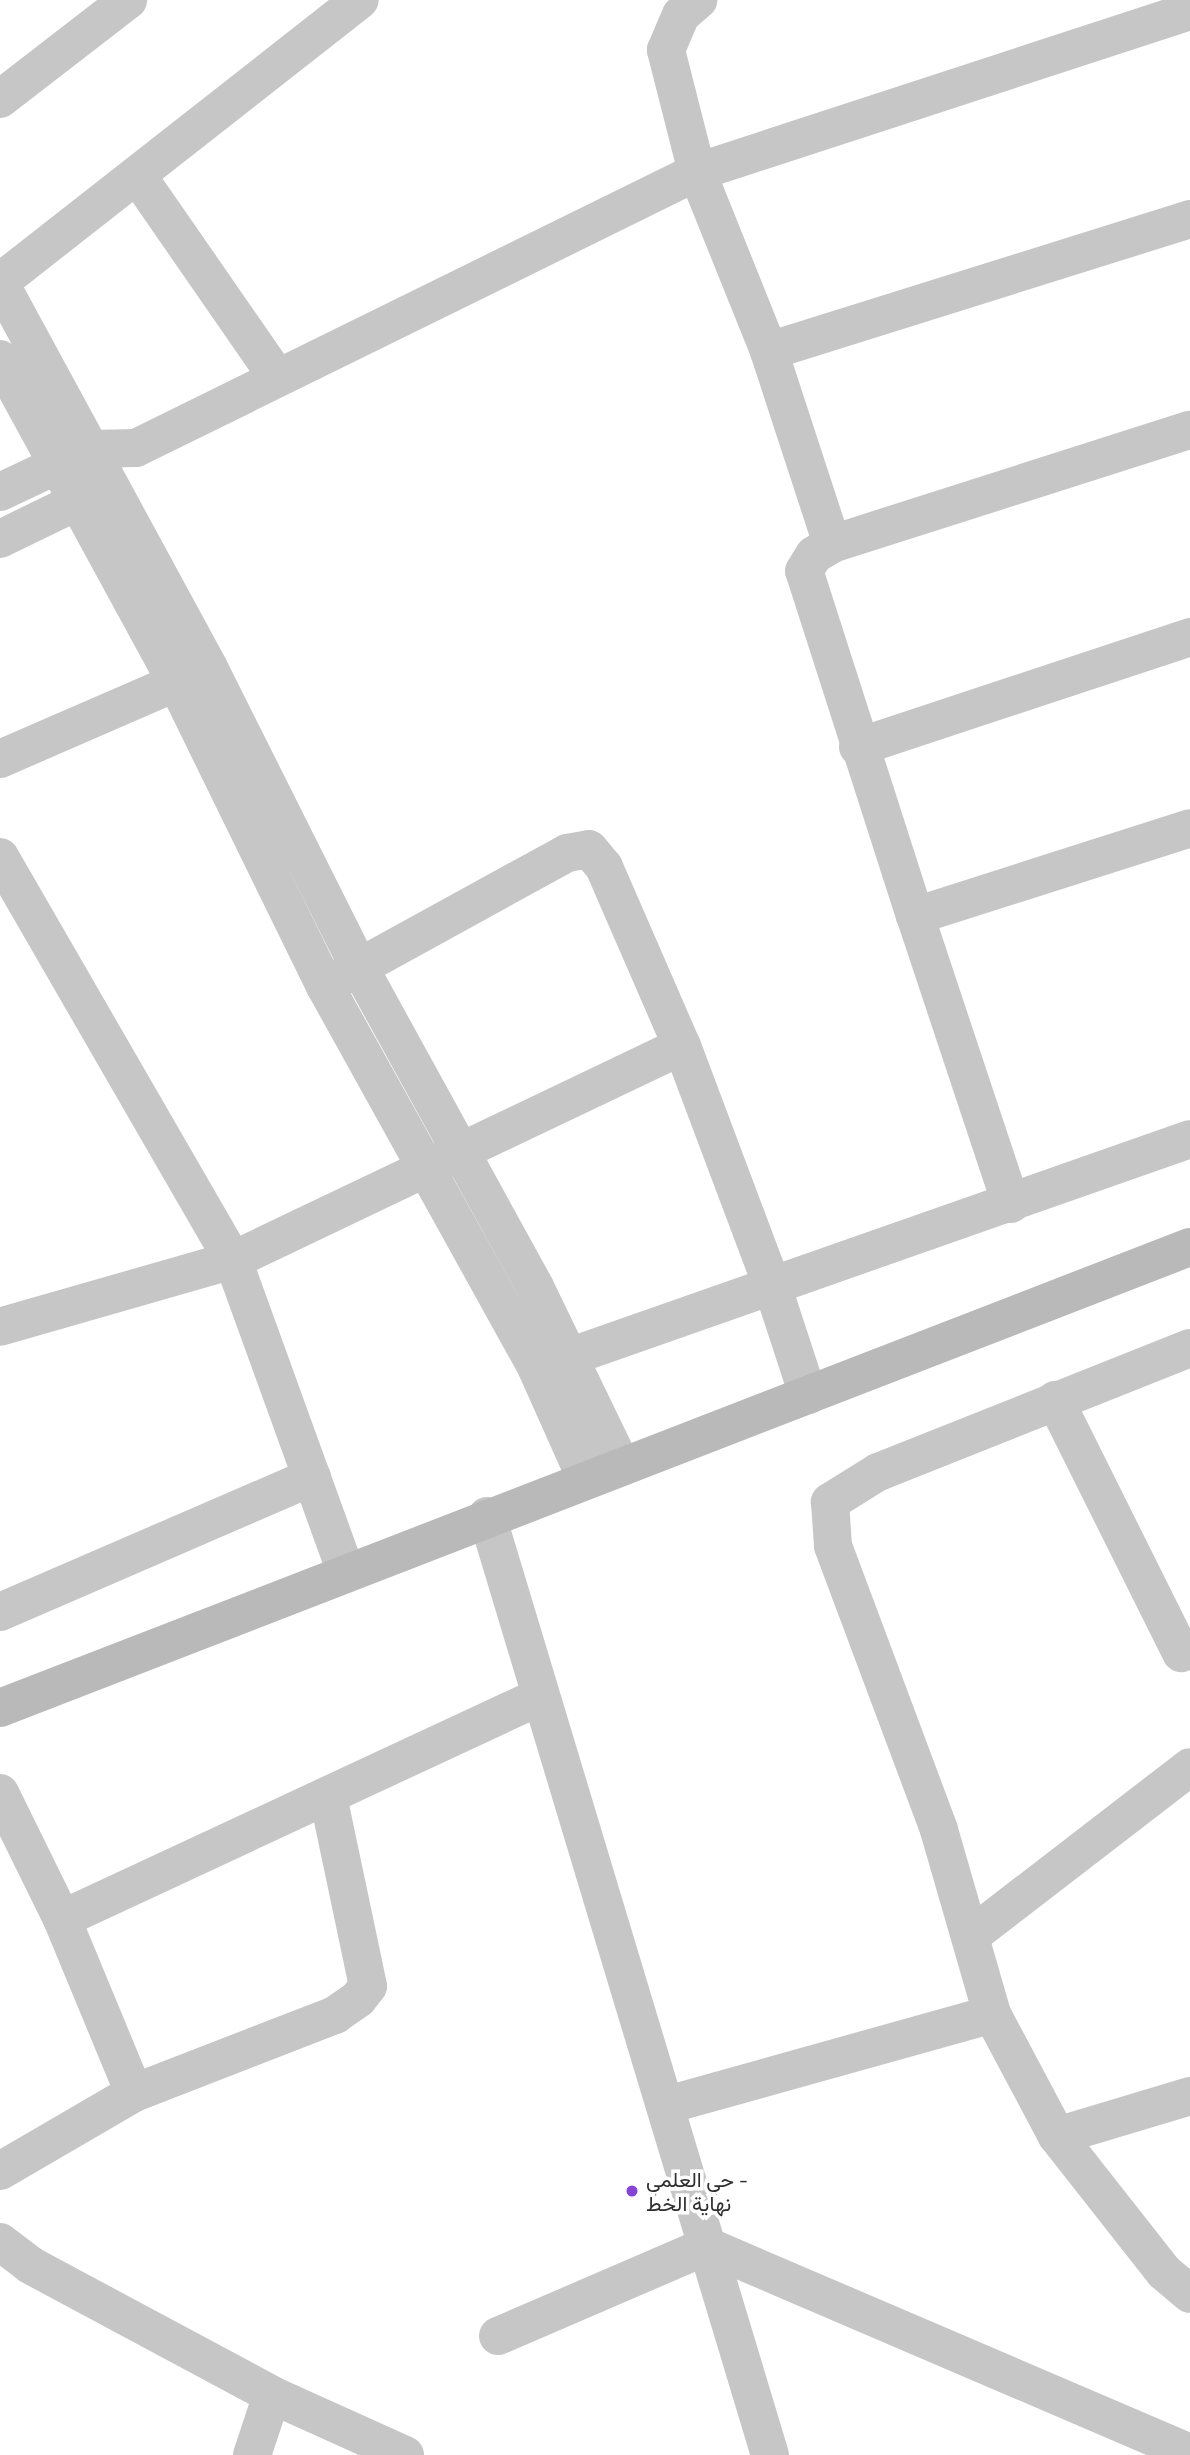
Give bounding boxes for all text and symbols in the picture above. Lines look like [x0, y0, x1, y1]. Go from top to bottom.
place label: حي العلمي - نهاية الخط [646, 2166, 748, 2216]
marker: حي العلمي - نهاية الخط [624, 2183, 640, 2199]

